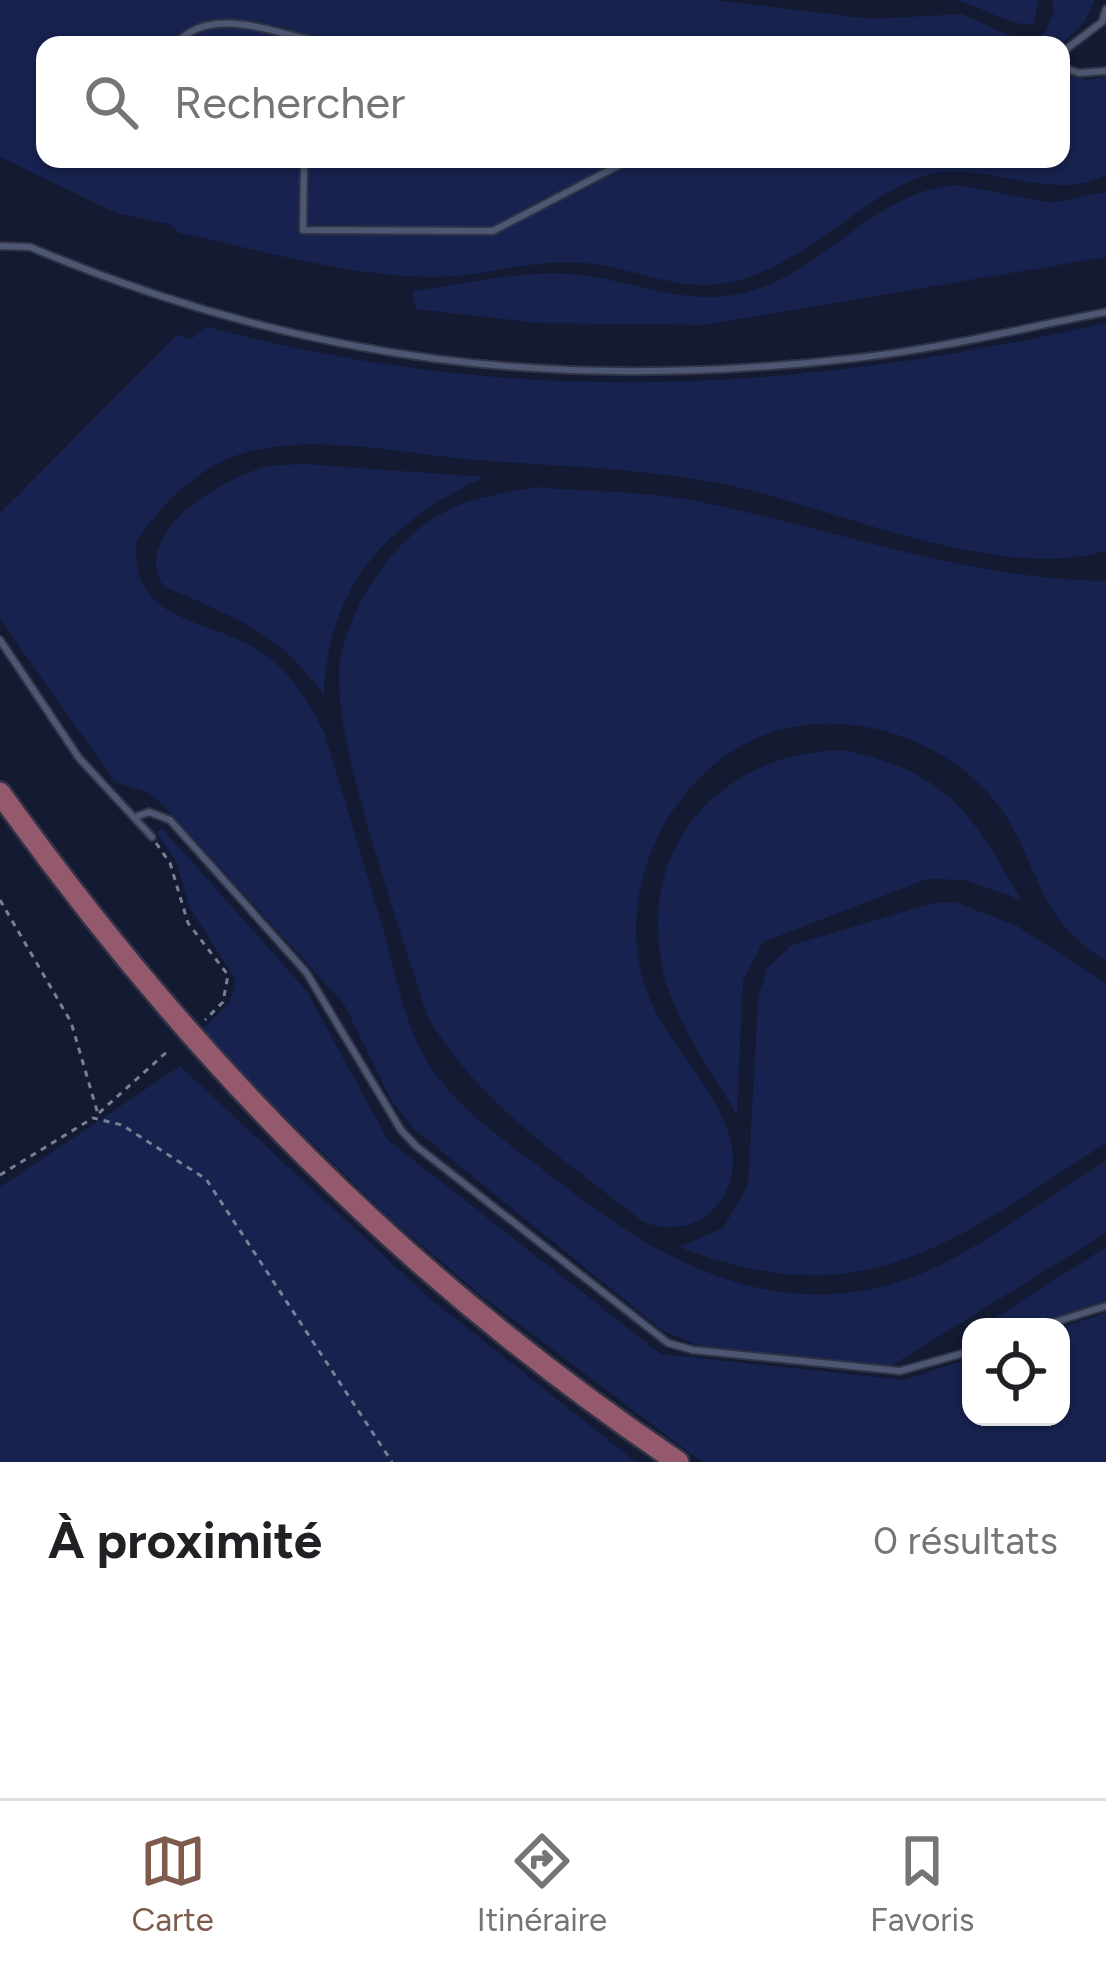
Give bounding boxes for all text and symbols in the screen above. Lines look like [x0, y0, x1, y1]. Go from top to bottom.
search box [36, 36, 1070, 168]
icon: search [78, 69, 144, 135]
text: Rechercher [174, 75, 405, 129]
map controls [962, 1318, 1070, 1426]
button: locate [962, 1318, 1070, 1426]
text: À proximité [48, 1510, 322, 1571]
text: 0 résultats [873, 1517, 1058, 1564]
tab: Carte [132, 1828, 214, 1939]
tab: Itinéraire [477, 1828, 607, 1939]
tab: Favoris [870, 1828, 974, 1939]

